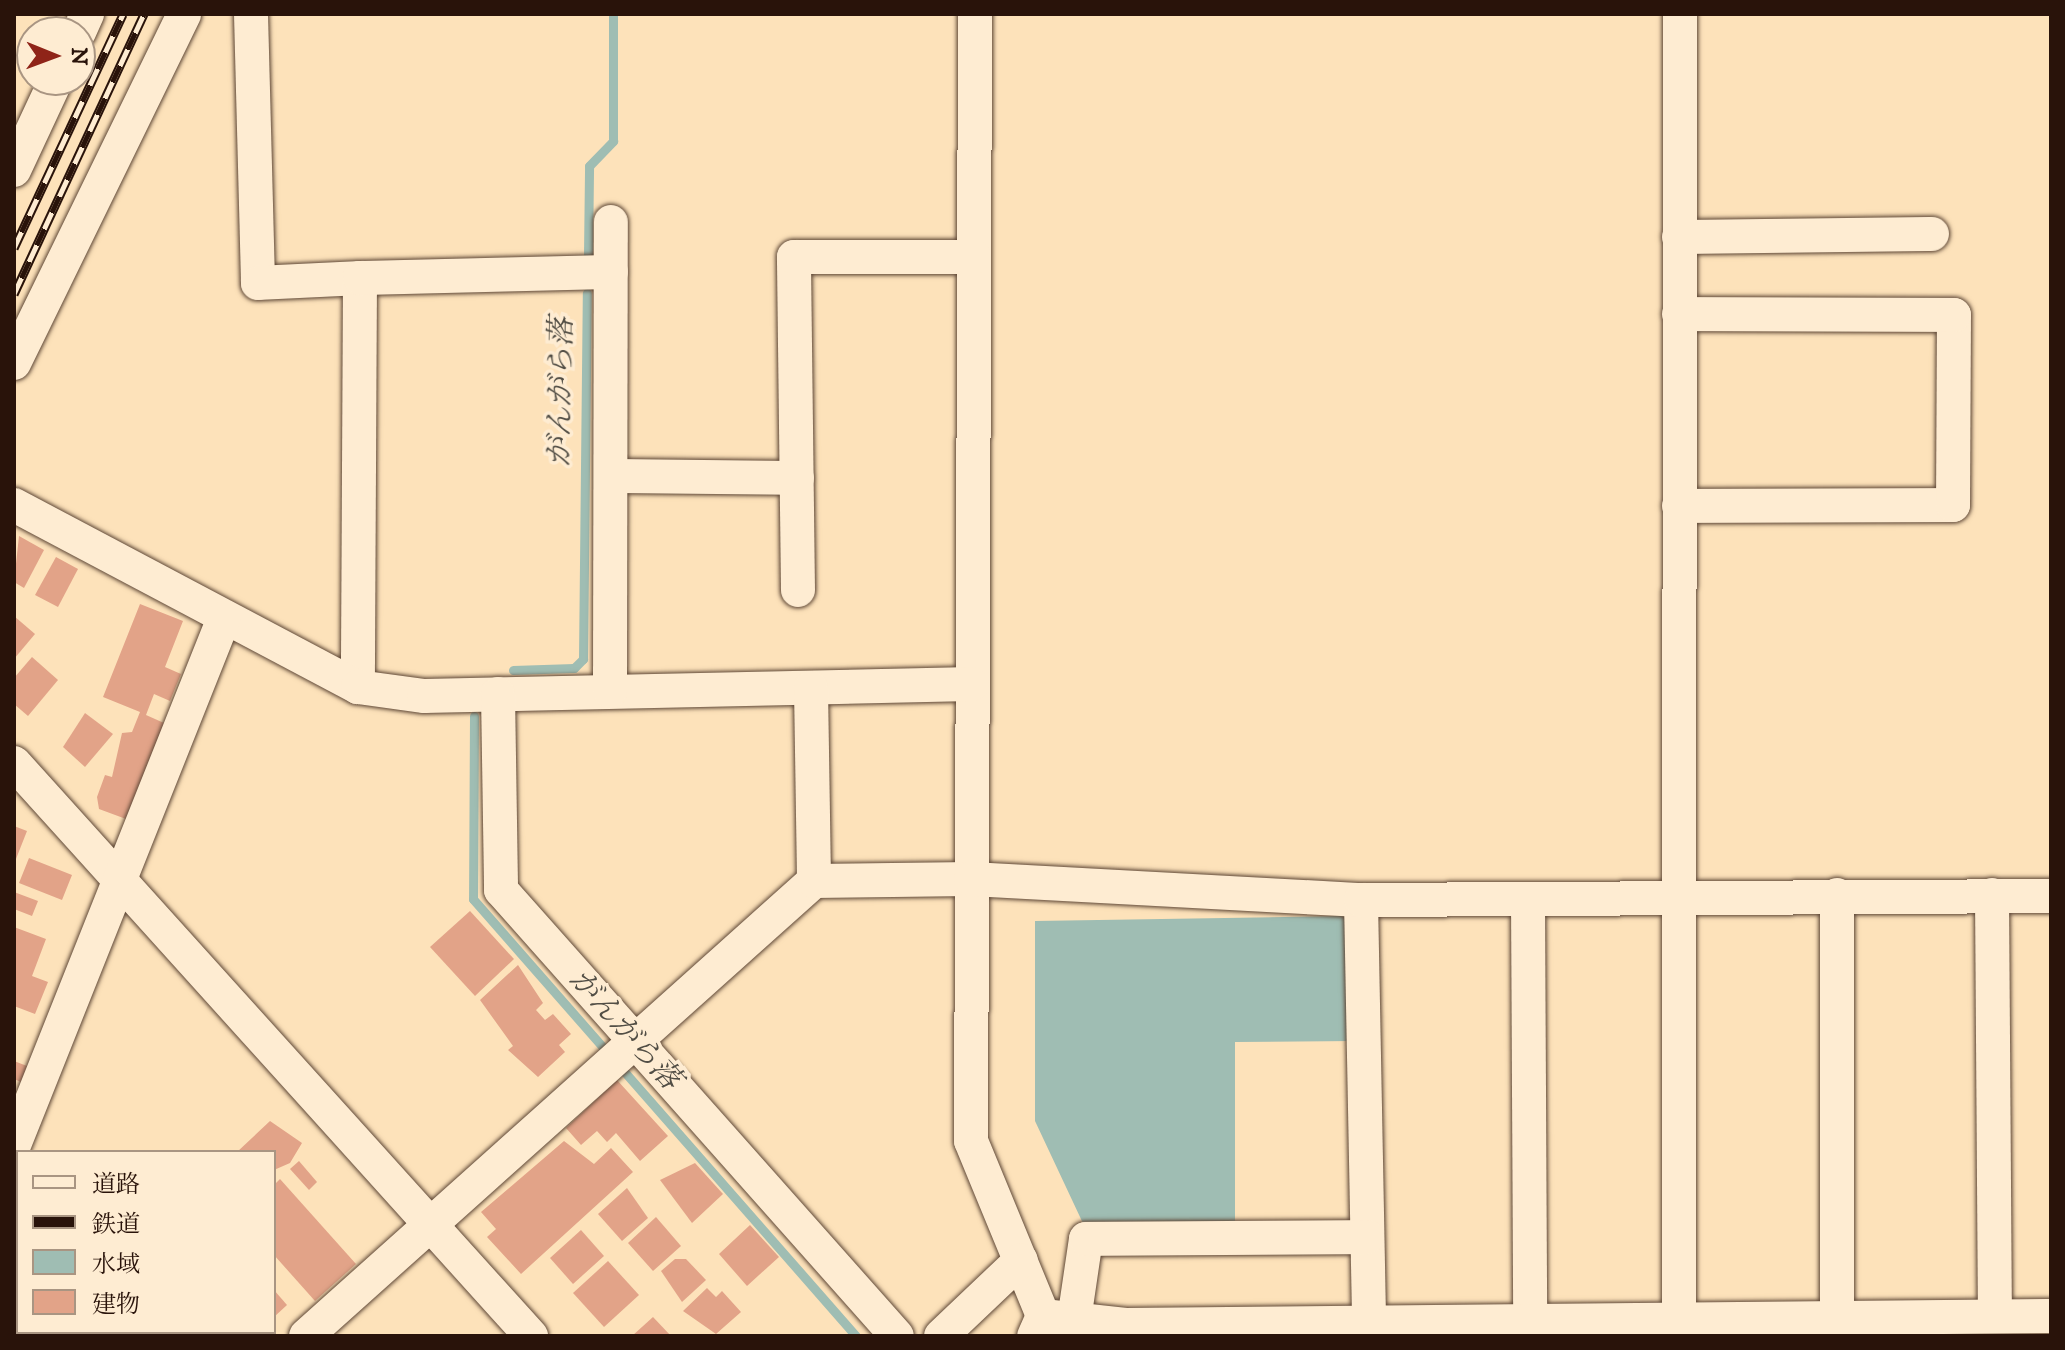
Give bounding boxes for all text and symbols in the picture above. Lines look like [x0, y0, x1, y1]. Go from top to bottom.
north arrow [16, 16, 96, 96]
text: N [65, 47, 92, 66]
water label: がんがら落 [543, 317, 581, 467]
water label: がんがら落 [560, 962, 688, 1098]
legend [16, 1150, 276, 1334]
text: 道路 [92, 1170, 140, 1200]
text: 鉄道 [92, 1210, 140, 1240]
text: 水域 [92, 1250, 140, 1280]
text: 建物 [92, 1290, 140, 1320]

